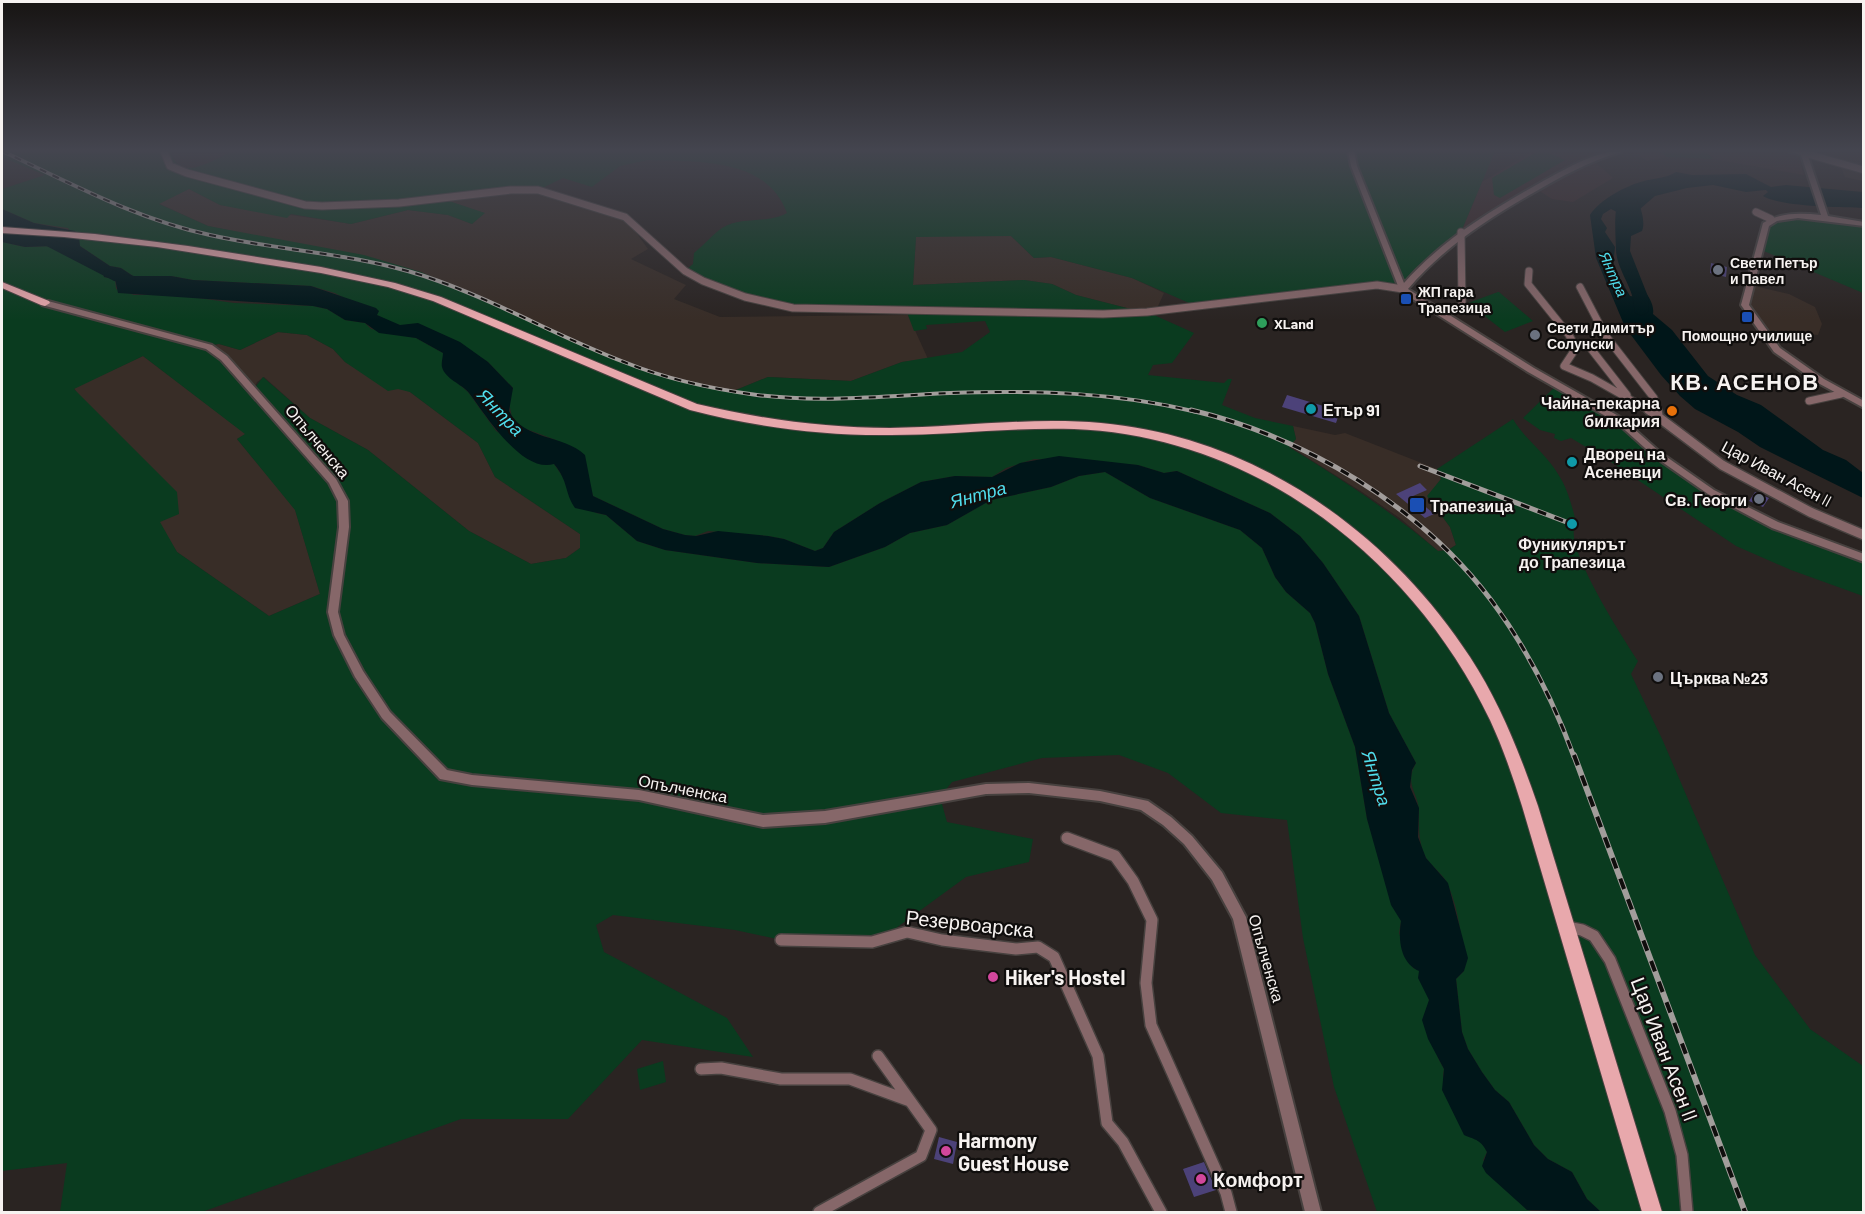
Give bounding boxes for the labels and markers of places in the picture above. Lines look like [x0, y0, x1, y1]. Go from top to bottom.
place label: Свети Петър и Павел [1730, 254, 1818, 287]
marker: Свети Петър и Павел [1711, 263, 1725, 277]
place label: ЖП гара Трапезица [1417, 283, 1491, 316]
marker: ЖП гара Трапезица [1399, 292, 1413, 306]
marker: Помощно училище [1740, 310, 1754, 324]
place label: XLand [1274, 315, 1314, 332]
marker: XLand [1255, 316, 1269, 330]
place label: Свети Димитър Солунски [1547, 319, 1655, 352]
place label: Помощно училище [1682, 327, 1812, 344]
marker: Свети Димитър Солунски [1528, 328, 1542, 342]
place label: Чайна-пекарна билкария [1541, 393, 1660, 430]
place label: Етър 91 [1323, 400, 1380, 419]
marker: Етър 91 [1304, 402, 1318, 416]
marker: Чайна-пекарна билкария [1665, 404, 1679, 418]
place label: Дворец на Асеневци [1584, 444, 1665, 481]
marker: Дворец на Асеневци [1565, 455, 1579, 469]
place label: Св. Георги [1665, 490, 1747, 509]
marker: Св. Георги [1752, 492, 1766, 506]
marker: Трапезица [1408, 496, 1426, 514]
place label: Трапезица [1430, 496, 1513, 515]
marker: Фуникулярът до Трапезица [1565, 517, 1579, 531]
place label: Фуникулярът до Трапезица [1518, 534, 1626, 571]
place label: Църква №23 [1670, 668, 1768, 687]
marker: Църква №23 [1651, 670, 1665, 684]
place label: Hiker's Hostel [1005, 965, 1125, 989]
marker: Hiker's Hostel [986, 970, 1000, 984]
place label: Harmony Guest House [958, 1128, 1069, 1175]
marker: Harmony Guest House [939, 1144, 953, 1158]
place label: Комфорт [1213, 1167, 1303, 1191]
marker: Комфорт [1194, 1172, 1208, 1186]

